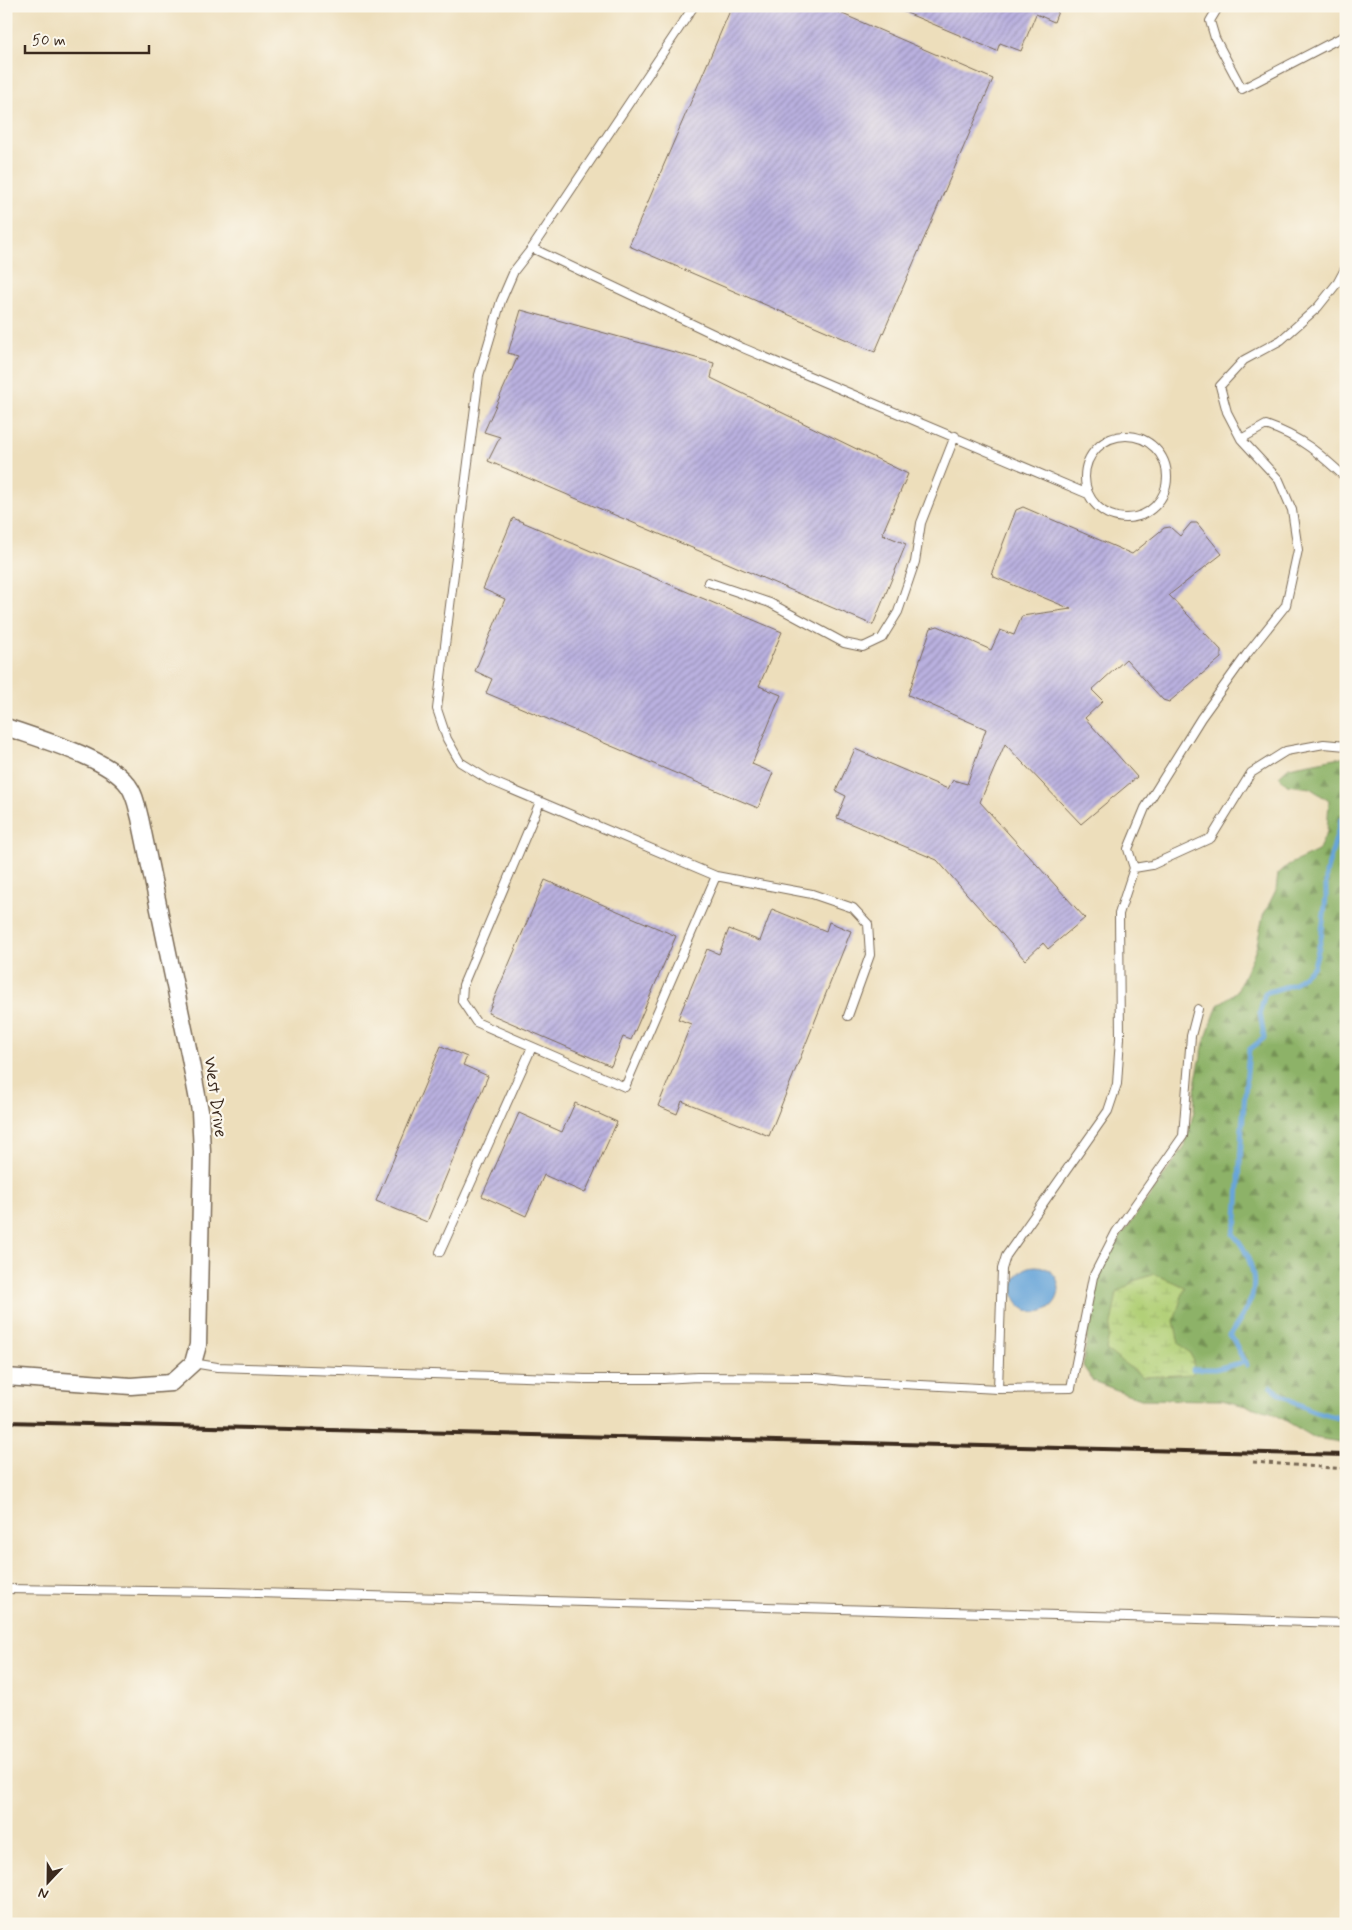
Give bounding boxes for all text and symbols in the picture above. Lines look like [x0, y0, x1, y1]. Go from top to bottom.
scale bar [25, 22, 149, 54]
text: 50 m [32, 31, 66, 51]
street label: West Drive [197, 1055, 233, 1139]
north arrow [22, 1858, 72, 1908]
text: N [36, 1883, 51, 1903]

